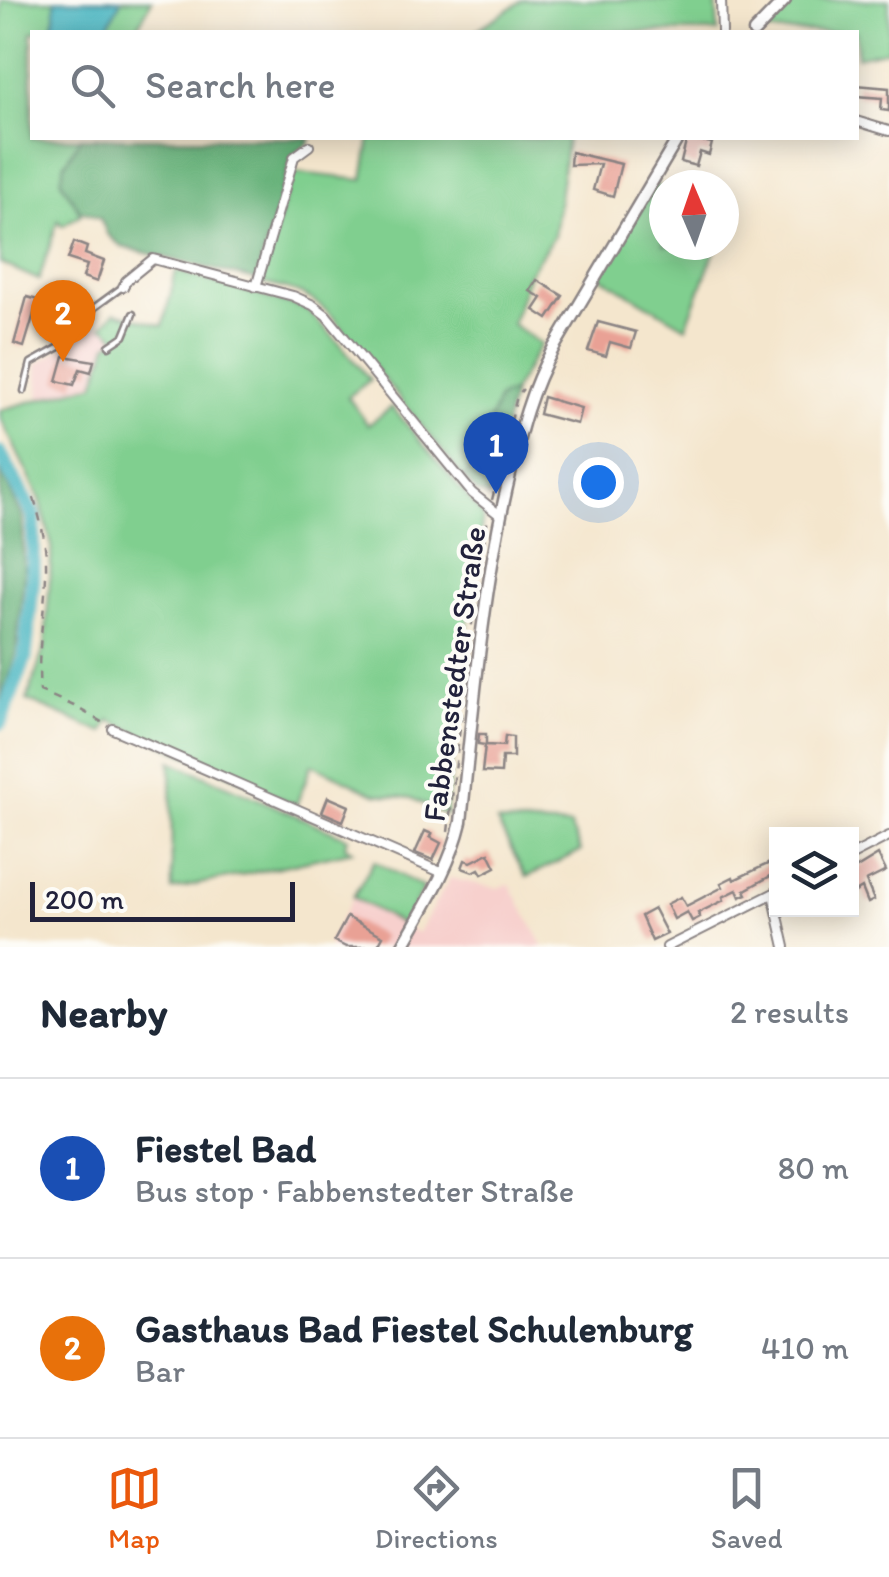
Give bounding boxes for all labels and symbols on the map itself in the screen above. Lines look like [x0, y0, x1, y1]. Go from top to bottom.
north arrow [649, 170, 739, 260]
pin: 2 [30, 280, 96, 362]
pin: 1 [464, 412, 528, 494]
your location [573, 457, 624, 508]
street label: Fabbenstedter Straße [414, 524, 494, 824]
scale bar [30, 877, 295, 921]

